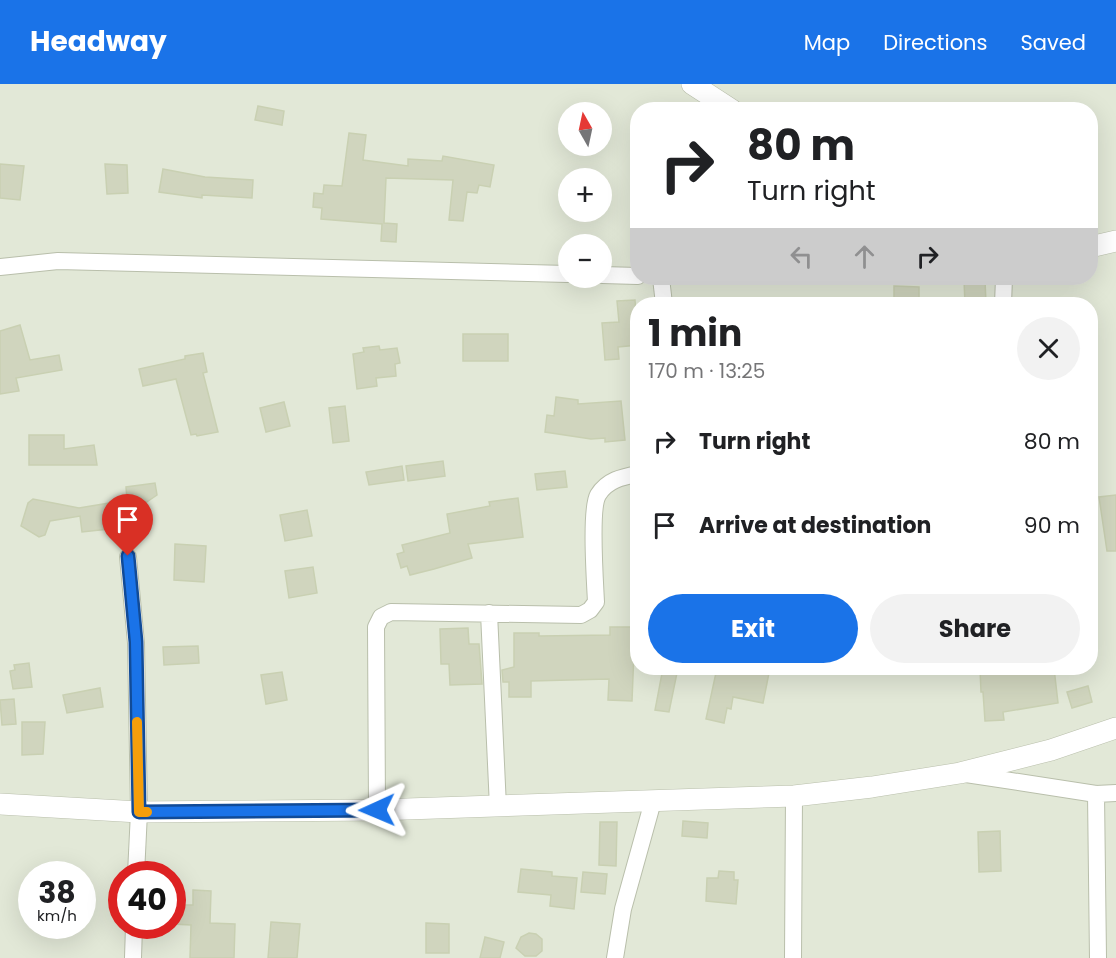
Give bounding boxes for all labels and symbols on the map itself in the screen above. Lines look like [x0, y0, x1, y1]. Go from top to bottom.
north arrow [558, 102, 612, 156]
pin [102, 494, 153, 556]
position arrow [345, 778, 409, 842]
speed limit sign: 40 [108, 861, 186, 939]

